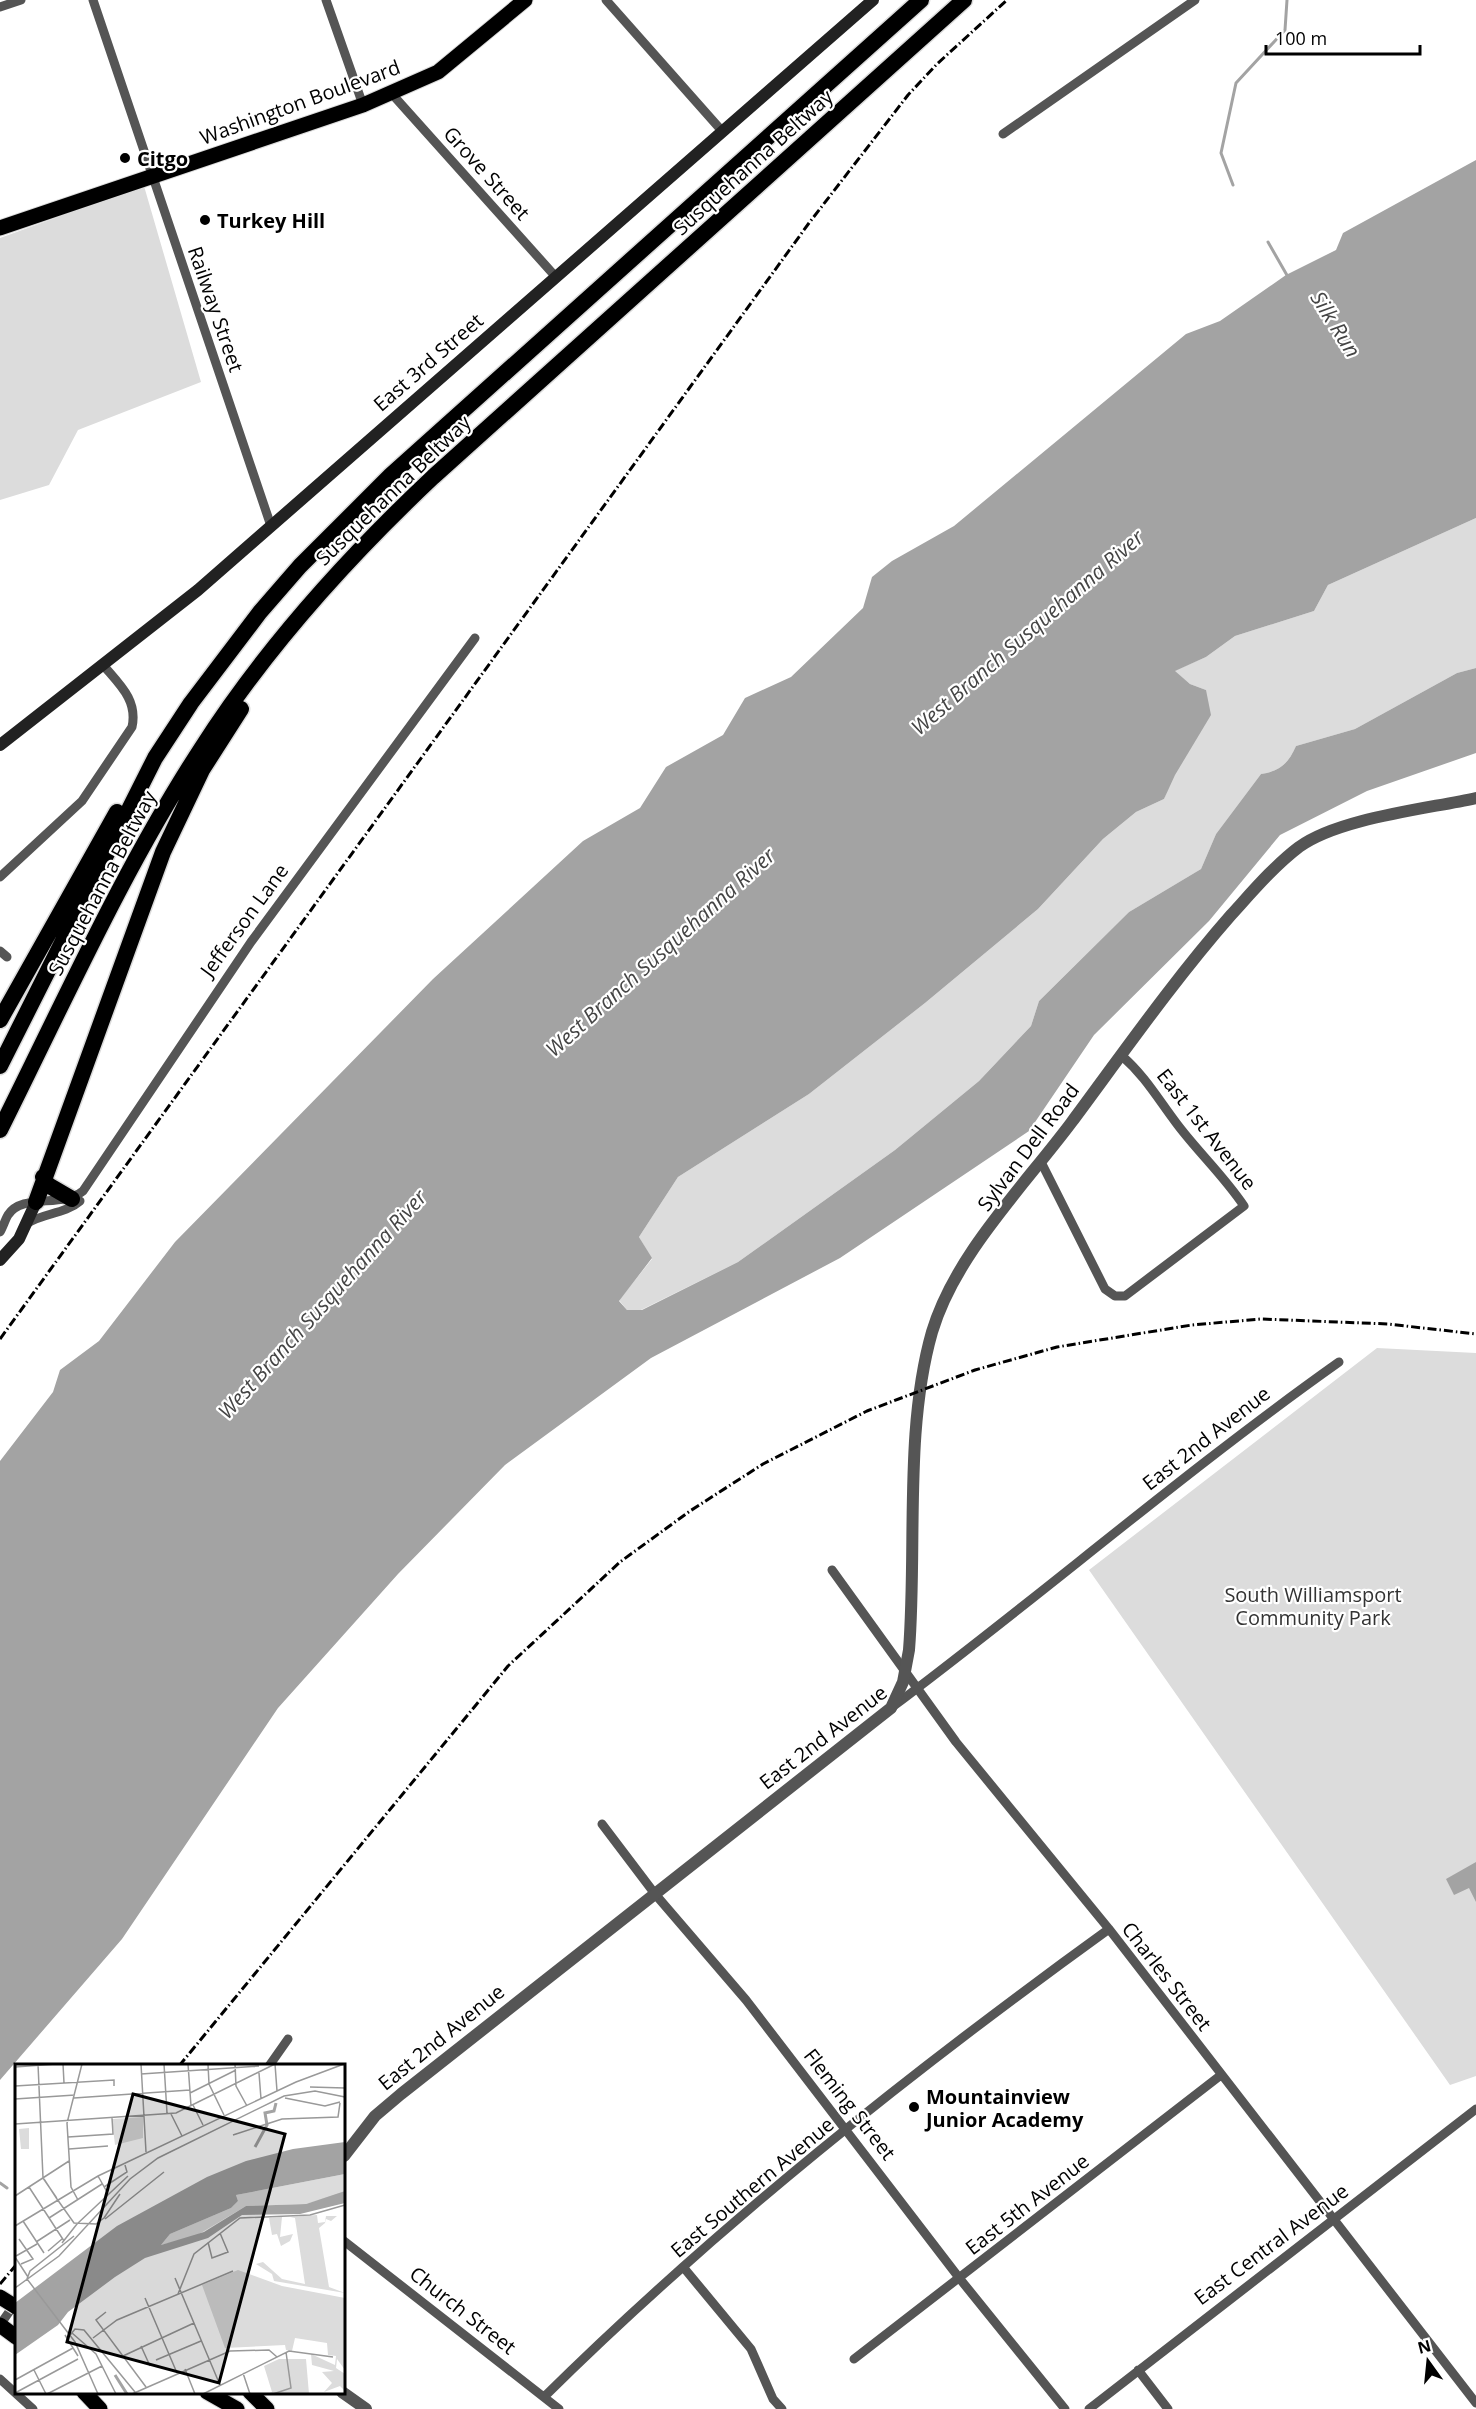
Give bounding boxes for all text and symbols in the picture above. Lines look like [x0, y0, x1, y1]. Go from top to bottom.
scale bar [1266, 18, 1420, 56]
text: 100 m [1275, 26, 1327, 50]
street label: Washington Boulevard [196, 53, 404, 151]
street label: Susquehanna Beltway [668, 83, 839, 241]
street label: Grove Street [438, 120, 536, 226]
place label: Citgo [137, 145, 188, 172]
marker: Citgo [118, 151, 132, 165]
place label: Turkey Hill [217, 207, 325, 234]
marker: Turkey Hill [198, 213, 212, 227]
street label: Railway Street [182, 243, 250, 375]
water label: Silk Run [1305, 286, 1367, 362]
street label: East 3rd Street [367, 307, 489, 417]
street label: Susquehanna Beltway [310, 408, 477, 571]
water label: West Branch Susquehanna River [905, 523, 1150, 741]
street label: Susquehanna Beltway [42, 785, 163, 980]
water label: West Branch Susquehanna River [539, 841, 781, 1063]
street label: Jefferson Lane [193, 858, 294, 984]
street label: East 1st Avenue [1151, 1063, 1263, 1195]
street label: Sylvan Dell Road [971, 1078, 1085, 1216]
water label: West Branch Susquehanna River [211, 1183, 433, 1425]
street label: East 2nd Avenue [1137, 1380, 1275, 1496]
park label: South Williamsport Community Park [1224, 1581, 1402, 1631]
street label: East 2nd Avenue [754, 1679, 892, 1795]
street label: Charles Street [1116, 1916, 1218, 2036]
street label: East 2nd Avenue [372, 1978, 510, 2096]
street label: Fleming Street [798, 2043, 902, 2165]
inset map [15, 2064, 345, 2394]
place label: Mountainview Junior Academy [924, 2083, 1084, 2133]
marker: Mountainview Junior Academy [907, 2100, 921, 2114]
street label: East Southern Avenue [665, 2111, 839, 2263]
street label: East 5th Avenue [960, 2147, 1094, 2261]
street label: East Central Avenue [1188, 2177, 1354, 2311]
street label: Church Street [404, 2260, 522, 2360]
north arrow [1398, 2331, 1458, 2391]
text: N [1415, 2334, 1433, 2359]

